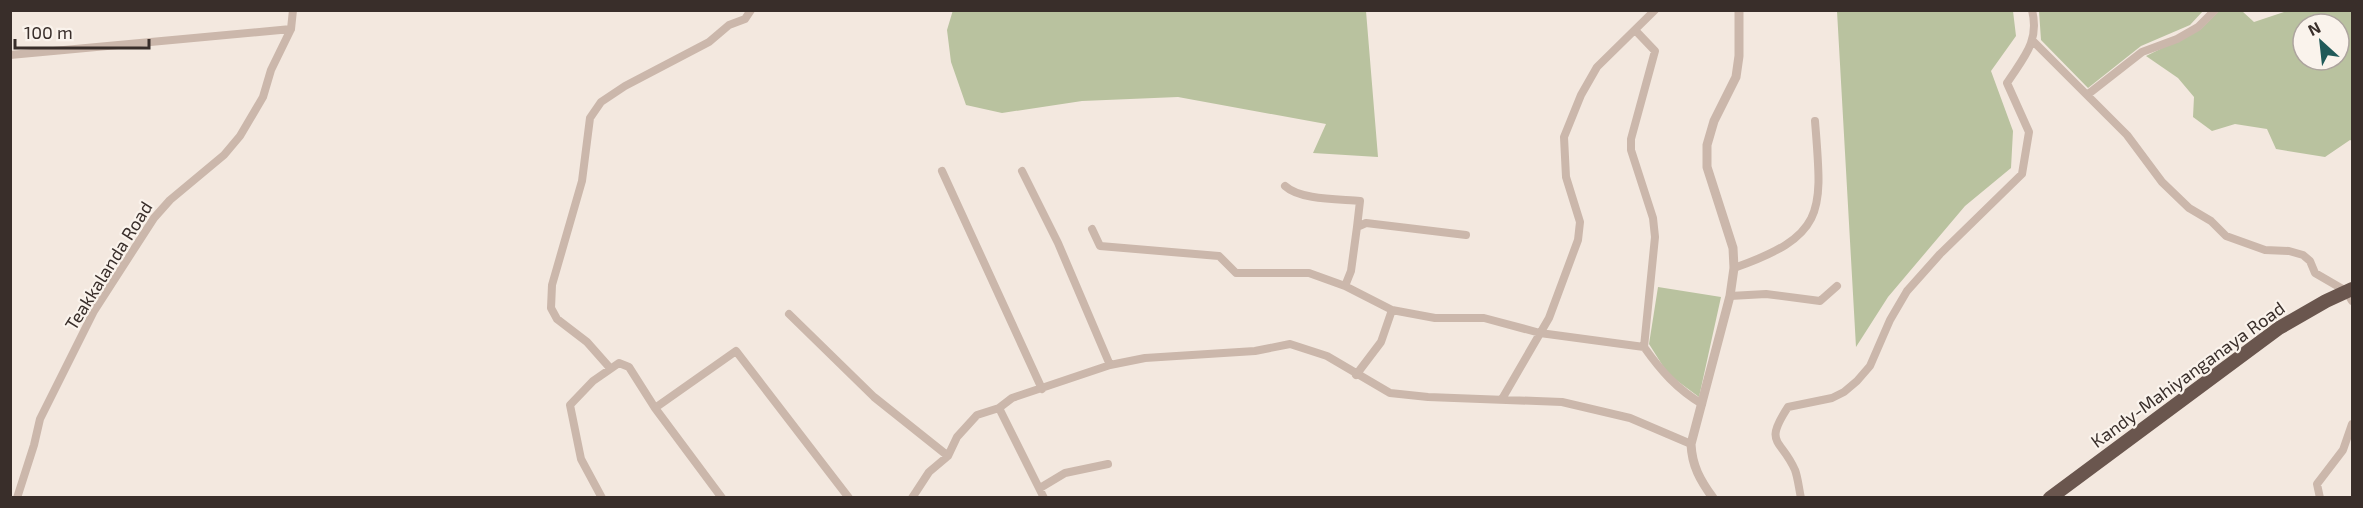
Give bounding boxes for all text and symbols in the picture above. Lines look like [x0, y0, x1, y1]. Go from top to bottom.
scale bar [15, 12, 148, 50]
north arrow [2291, 12, 2351, 72]
text: N [2304, 17, 2323, 39]
text: 100 m [24, 21, 73, 43]
street label: Teakkalanda Road [60, 197, 157, 334]
street label: Kandy-Mahiyanganaya Road [2086, 296, 2289, 452]

